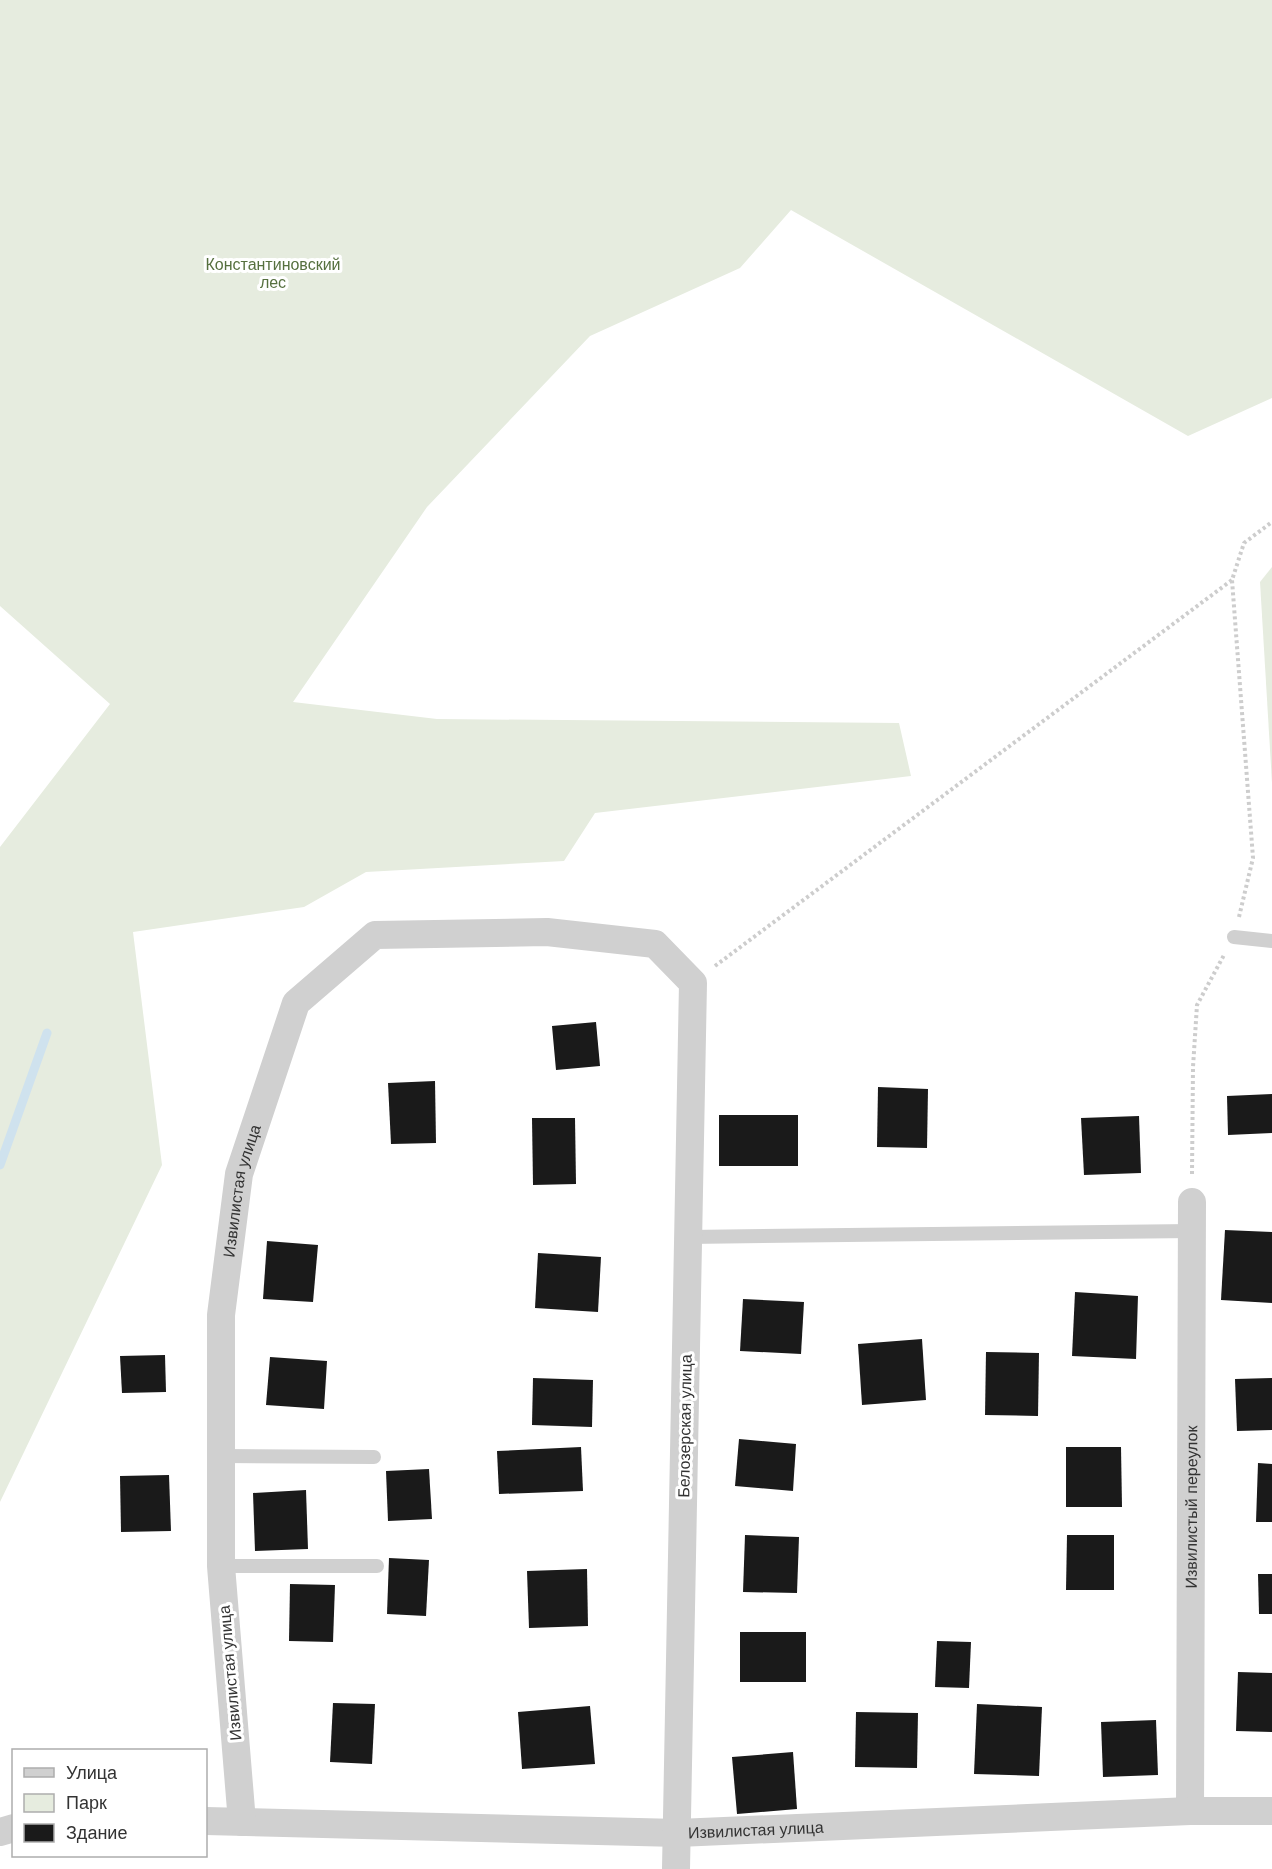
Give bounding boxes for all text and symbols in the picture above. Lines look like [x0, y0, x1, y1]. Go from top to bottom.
park label: Константиновский лес [205, 256, 341, 291]
street label: Извилистая улица [220, 1122, 263, 1258]
street label: Белозерская улица [675, 1354, 695, 1498]
street label: Извилистый переулок [1182, 1424, 1200, 1589]
street label: Извилистая улица [216, 1605, 244, 1741]
legend [12, 1749, 207, 1857]
text: Улица [66, 1763, 118, 1783]
text: Парк [66, 1793, 107, 1813]
street label: Извилистая улица [688, 1818, 824, 1841]
text: Здание [66, 1823, 127, 1843]

